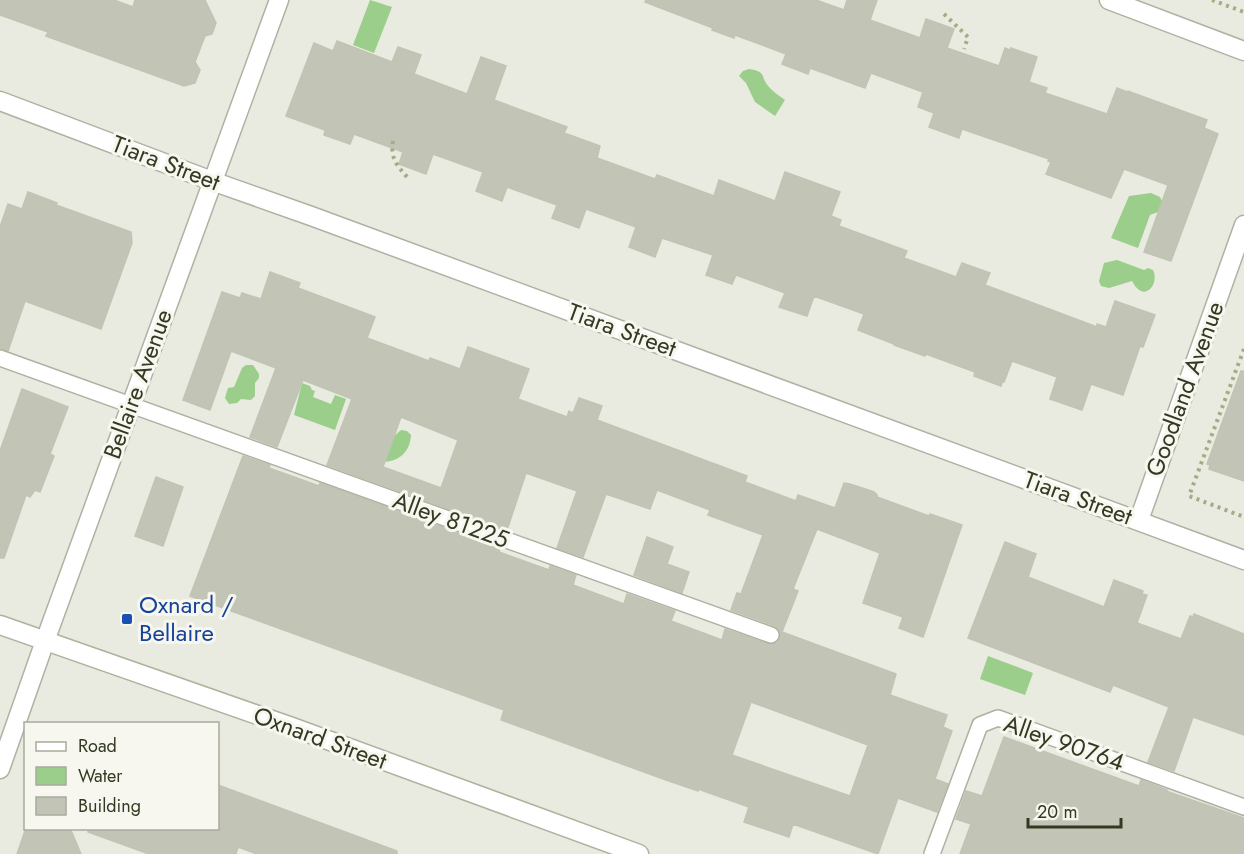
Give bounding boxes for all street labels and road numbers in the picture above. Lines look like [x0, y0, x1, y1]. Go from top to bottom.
street label: Tiara Street [107, 126, 226, 199]
street label: Tiara Street [563, 294, 682, 365]
street label: Goodland Avenue [1137, 296, 1232, 481]
street label: Bellaire Avenue [94, 304, 181, 463]
street label: Tiara Street [1019, 462, 1138, 533]
street label: Alley 81225 [388, 482, 514, 557]
street label: Oxnard Street [249, 697, 392, 778]
street label: Alley 90764 [999, 706, 1129, 779]

